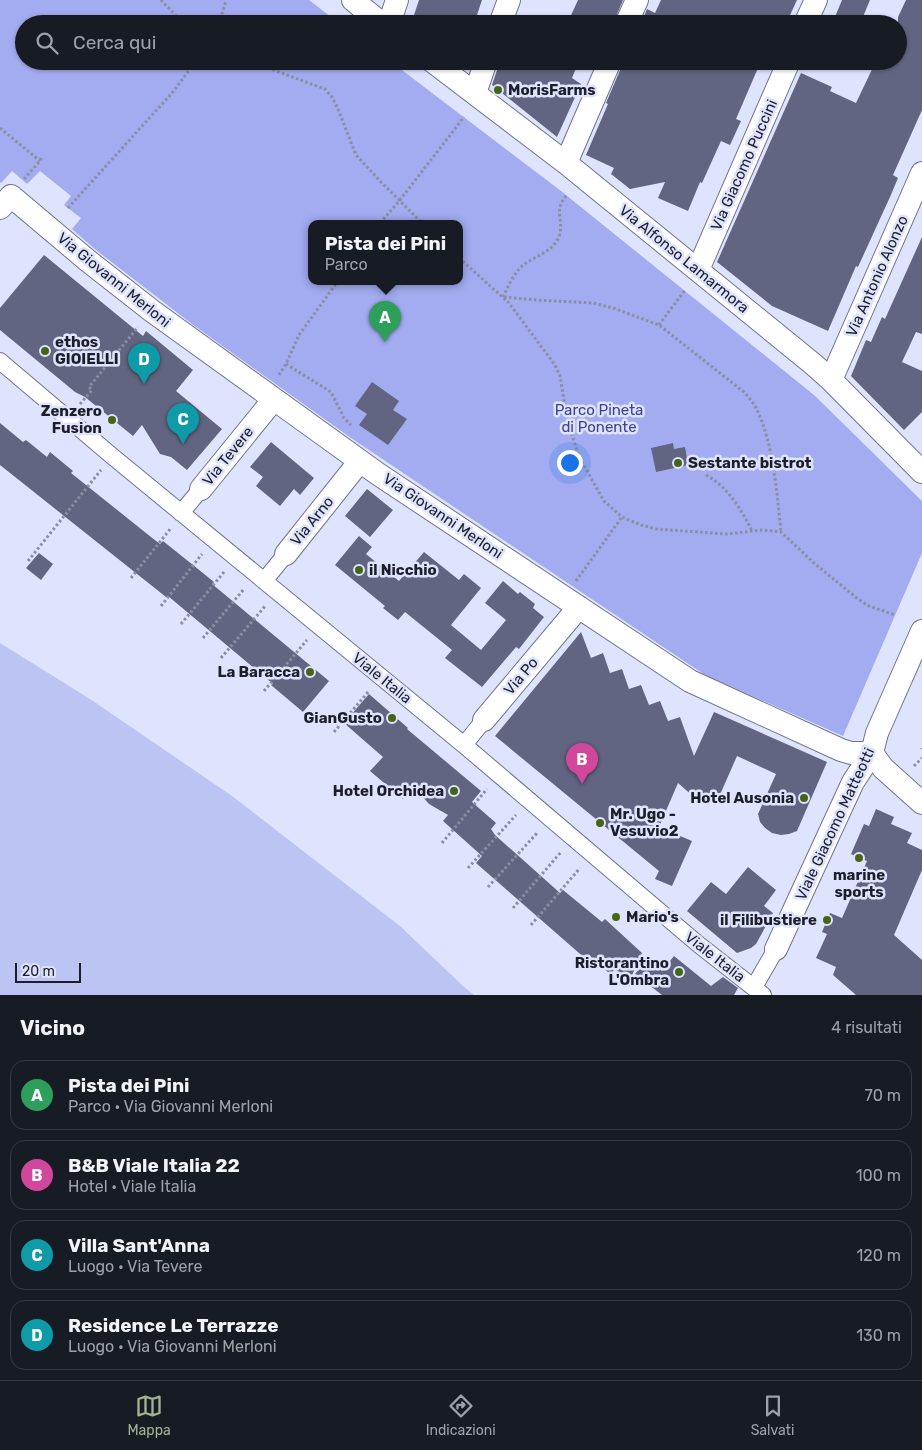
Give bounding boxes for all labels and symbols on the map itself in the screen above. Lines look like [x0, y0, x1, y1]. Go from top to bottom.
place label: MorisFarms [508, 81, 596, 99]
marker: MorisFarms [492, 84, 504, 96]
street label: Via Giacomo Puccini [707, 97, 781, 233]
street label: Via Alfonso Lamarmora [615, 201, 753, 317]
street label: Via Antonio Alonzo [842, 213, 912, 339]
street label: Via Giovanni Merloni [54, 229, 174, 331]
pin: A [369, 301, 401, 342]
place label: ethos GIOIELLI [55, 333, 119, 368]
pin: D [128, 343, 160, 384]
marker: ethos GIOIELLI [39, 345, 51, 357]
park label: Parco Pineta di Ponente [555, 401, 643, 436]
place label: Zenzero Fusion [41, 402, 102, 437]
pin: C [167, 403, 199, 444]
marker: Zenzero Fusion [106, 414, 118, 426]
street label: Via Tevere [199, 423, 257, 489]
your location [557, 450, 583, 476]
place label: Sestante bistrot [688, 454, 812, 472]
marker: Sestante bistrot [672, 457, 684, 469]
street label: Via Giovanni Merloni [380, 469, 506, 563]
street label: Via Arno [287, 493, 337, 549]
place label: il Nicchio [369, 561, 437, 579]
marker: il Nicchio [353, 564, 365, 576]
street label: Viale Italia [349, 649, 415, 707]
street label: Via Po [500, 654, 542, 698]
place label: La Baracca [218, 663, 300, 681]
marker: La Baracca [304, 666, 316, 678]
place label: GianGusto [304, 709, 382, 727]
marker: GianGusto [386, 712, 398, 724]
pin: B [566, 743, 598, 784]
street label: Viale Giacomo Matteotti [792, 745, 878, 903]
place label: Hotel Orchidea [333, 782, 444, 800]
marker: Hotel Orchidea [448, 785, 460, 797]
place label: Hotel Ausonia [690, 789, 794, 807]
marker: Hotel Ausonia [798, 792, 810, 804]
place label: Mr. Ugo - Vesuvio2 [610, 805, 679, 840]
marker: Mr. Ugo - Vesuvio2 [594, 817, 606, 829]
marker: marine sports [853, 852, 865, 864]
place label: marine sports [833, 866, 885, 901]
place label: Mario's [626, 908, 679, 926]
marker: Mario's [610, 911, 622, 923]
place label: il Filibustiere [720, 911, 817, 929]
marker: il Filibustiere [821, 914, 833, 926]
street label: Viale Italia [681, 928, 749, 986]
place label: Ristorantino L'Ombra [575, 954, 669, 989]
scale bar [15, 960, 81, 983]
marker: Ristorantino L'Ombra [673, 966, 685, 978]

